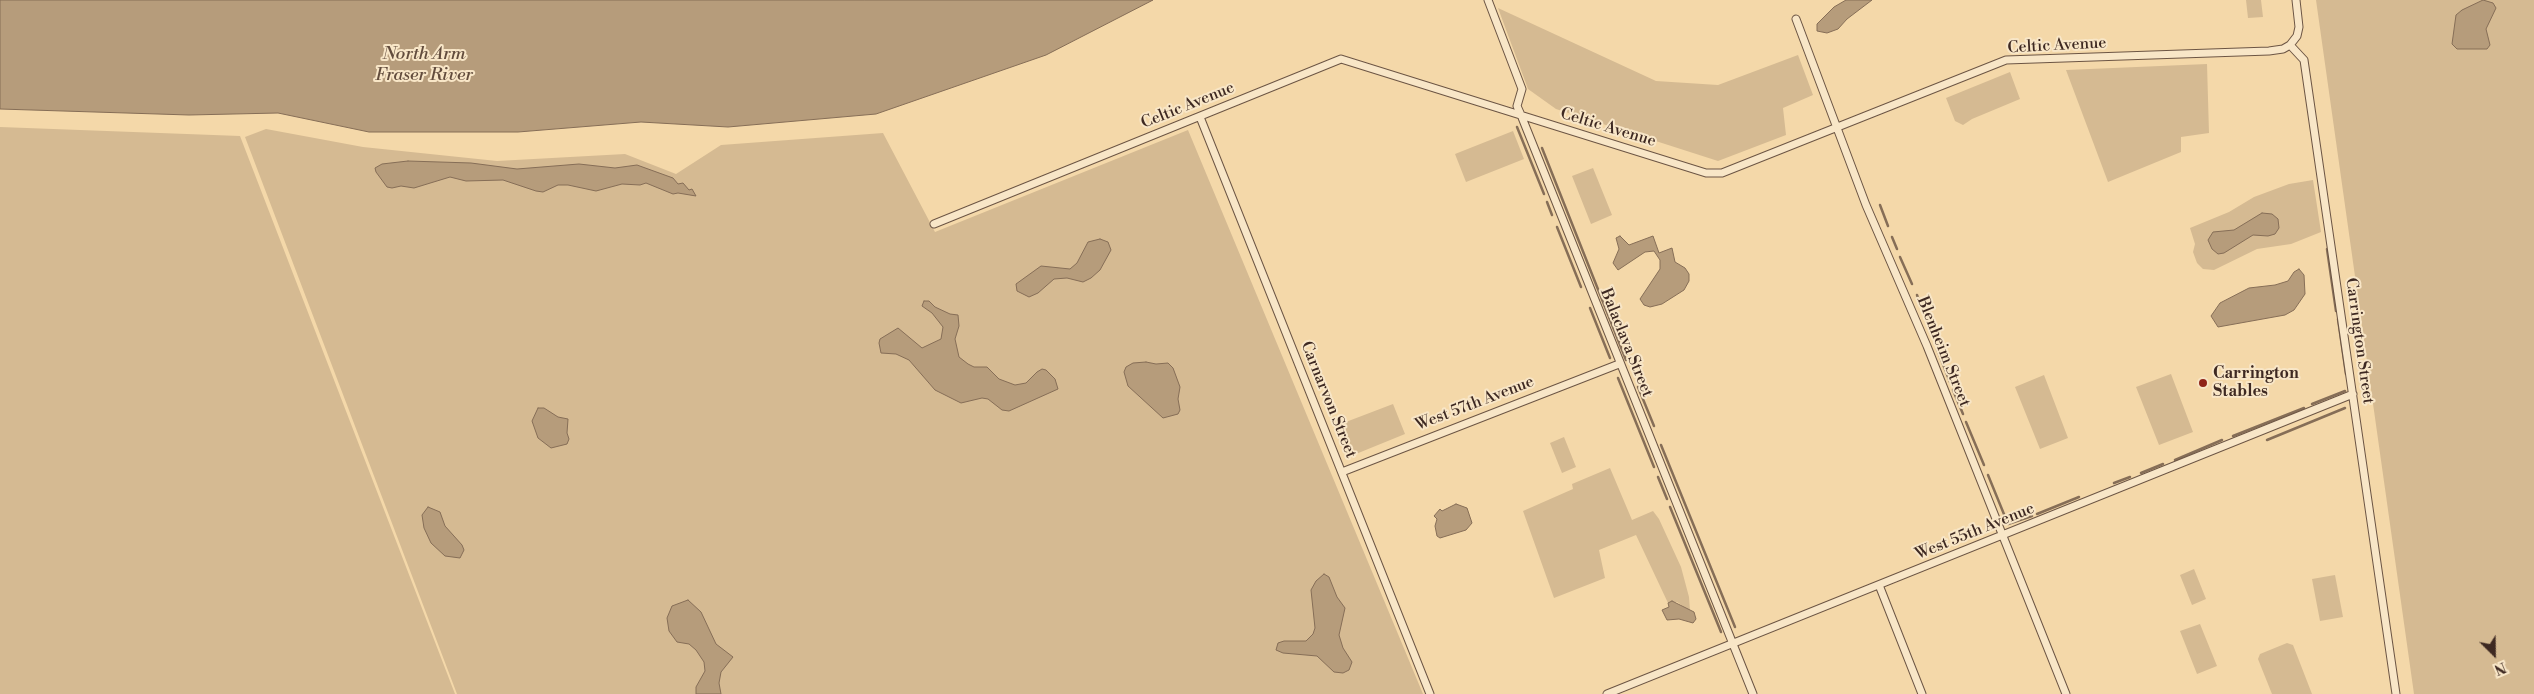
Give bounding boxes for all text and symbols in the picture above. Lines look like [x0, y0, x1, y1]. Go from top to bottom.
street label: Celtic Avenue [2007, 34, 2107, 58]
water label: North Arm Fraser River [375, 44, 473, 86]
street label: Celtic Avenue [1139, 79, 1237, 133]
street label: Celtic Avenue [1558, 104, 1658, 152]
street label: Carrington Street [2341, 277, 2377, 405]
street label: Balaclava Street [1595, 286, 1657, 400]
street label: Blenheim Street [1912, 294, 1974, 410]
street label: Carnarvon Street [1296, 339, 1360, 461]
place label: Carrington Stables [2213, 364, 2299, 402]
street label: West 57th Avenue [1413, 373, 1537, 435]
marker: Carrington Stables [2197, 377, 2209, 389]
street label: West 55th Avenue [1913, 499, 2037, 565]
north arrow [2469, 629, 2519, 679]
text: N [2491, 657, 2508, 678]

